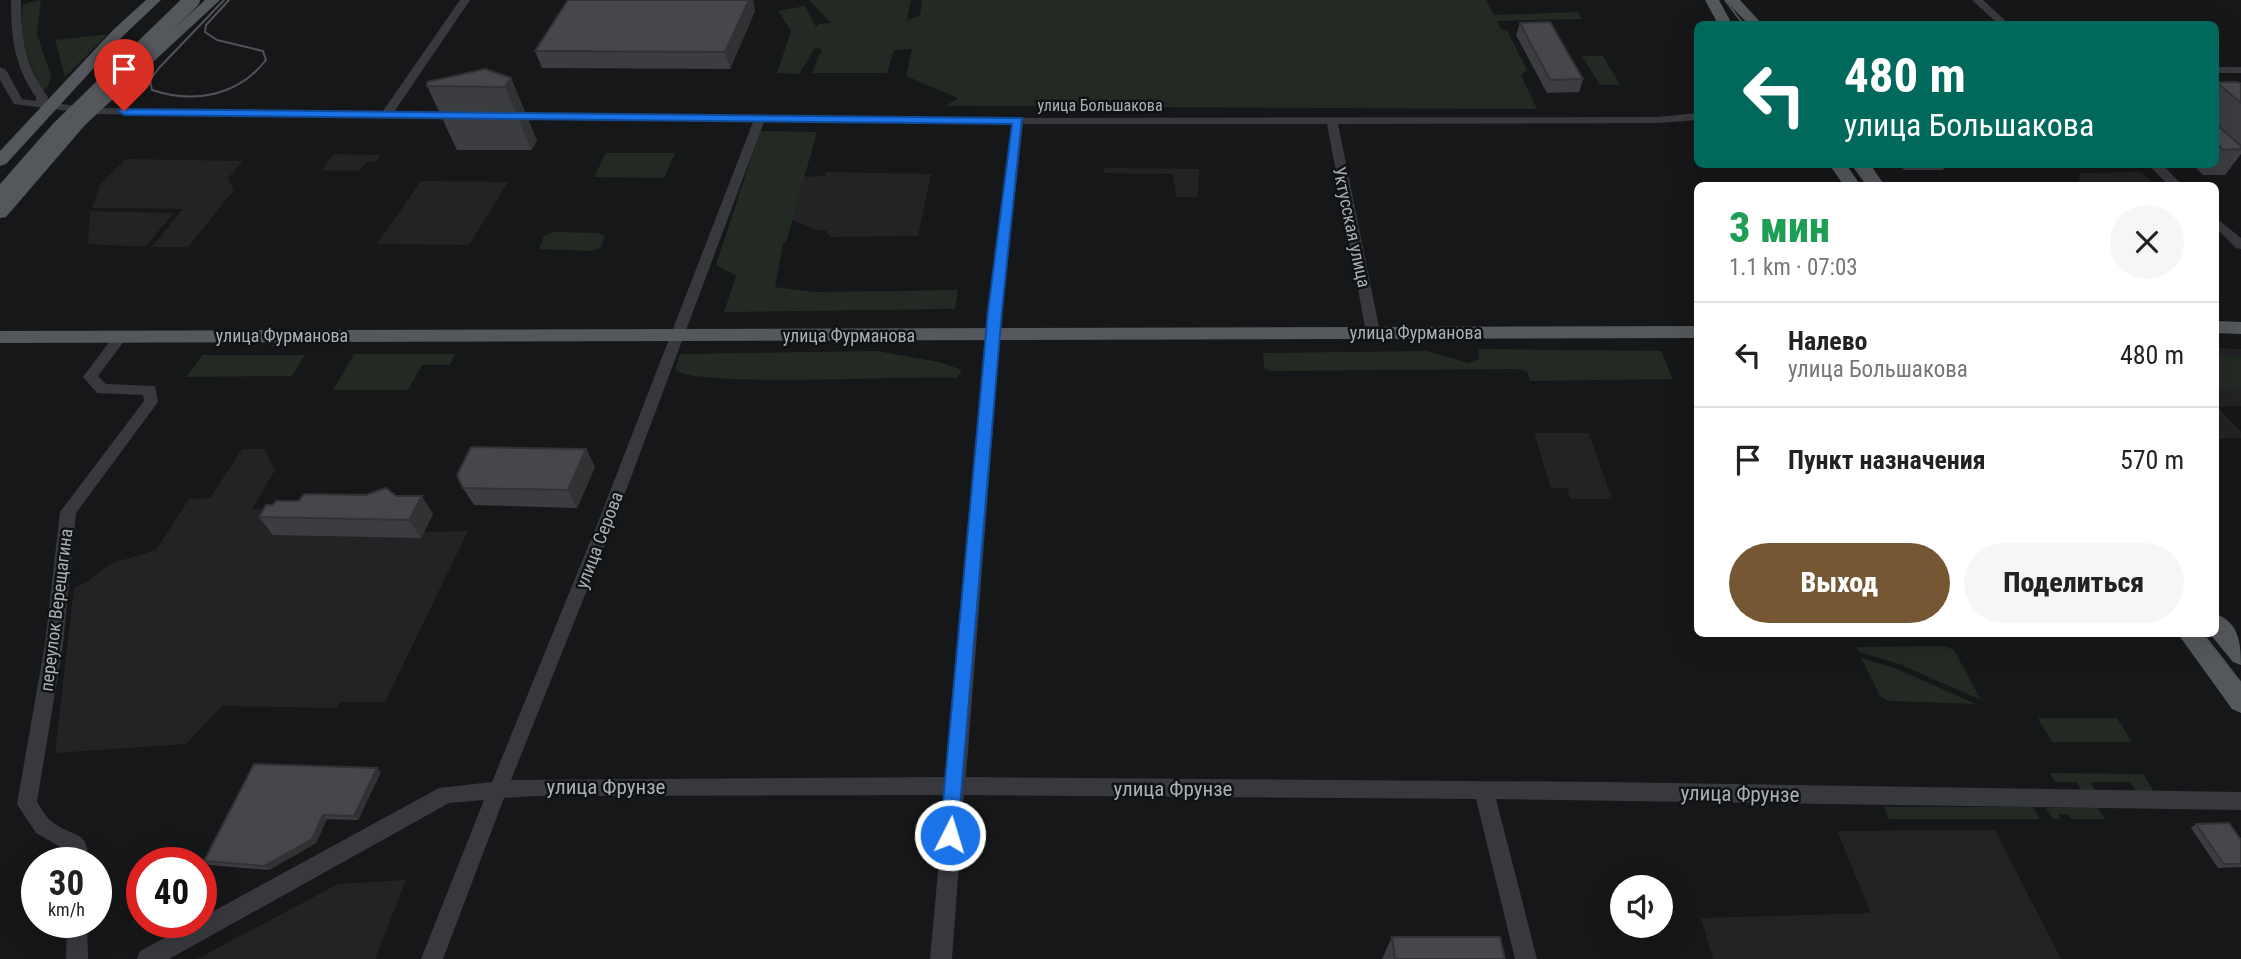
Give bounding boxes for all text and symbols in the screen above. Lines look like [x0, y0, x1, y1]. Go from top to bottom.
pin [94, 39, 154, 111]
text: 480 m [1844, 47, 1966, 104]
icon: left [1729, 49, 1820, 140]
icon: arrive [105, 50, 143, 88]
street label: улица Большакова [1037, 96, 1163, 115]
text: улица Большакова [1844, 106, 2094, 144]
street label: Уктусская улица [1329, 165, 1375, 289]
text: 3 мин [1729, 203, 1830, 252]
button: close [2110, 205, 2184, 279]
text: 1.1 km · 07:03 [1729, 254, 1858, 281]
street label: улица Фурманова [1350, 322, 1482, 343]
street label: улица Фурманова [216, 325, 348, 346]
street label: улица Фурманова [783, 325, 915, 346]
text: Налево [1788, 326, 1868, 356]
icon: left [1729, 336, 1767, 374]
text: 480 m [2120, 340, 2184, 370]
text: улица Большакова [1788, 356, 1968, 383]
icon: arrive [1729, 441, 1767, 479]
text: Пункт назначения [1788, 445, 1986, 475]
text: 570 m [2120, 445, 2184, 475]
street label: улица Серова [571, 489, 627, 591]
street label: переулок Верещагина [36, 527, 76, 693]
button: Выход [1729, 543, 1950, 623]
button: Поделиться [1964, 543, 2184, 623]
street label: улица Фрунзе [547, 775, 666, 799]
street label: улица Фрунзе [1114, 777, 1233, 801]
street label: улица Фрунзе [1680, 781, 1800, 807]
position arrow [913, 798, 987, 872]
speed limit sign: 40 [126, 847, 217, 938]
text: 30 [49, 863, 84, 904]
map controls [1610, 875, 1673, 938]
button: sound [1610, 875, 1673, 938]
text: km/h [48, 899, 85, 920]

